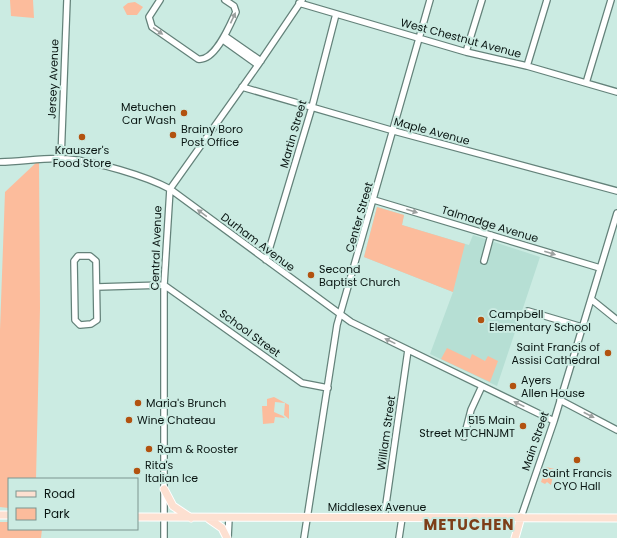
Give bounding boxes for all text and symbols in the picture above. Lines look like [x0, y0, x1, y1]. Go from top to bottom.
one-way arrow [230, 13, 236, 24]
street label: West Chestnut Avenue [399, 14, 523, 62]
one-way arrow [153, 28, 164, 35]
street label: Jersey Avenue [44, 39, 62, 119]
street label: Martin Street [276, 98, 310, 170]
place label: Metuchen Car Wash [121, 99, 176, 128]
marker: Metuchen Car Wash [179, 108, 189, 118]
street label: Maple Avenue [392, 113, 472, 149]
place label: Brainy Boro Post Office [181, 121, 243, 150]
marker: Brainy Boro Post Office [168, 130, 178, 140]
marker: Krauszer's Food Store [77, 132, 87, 142]
place label: Krauszer's Food Store [53, 142, 111, 171]
street label: Center Street [341, 180, 377, 254]
street label: Talmadge Avenue [439, 202, 541, 246]
street label: Central Avenue [147, 205, 165, 291]
one-way arrow [406, 208, 418, 214]
one-way arrow [196, 209, 207, 217]
street label: Durham Avenue [218, 209, 298, 275]
one-way arrow [544, 250, 556, 256]
place label: Second Baptist Church [319, 261, 400, 290]
marker: Second Baptist Church [306, 270, 316, 280]
street label: School Street [216, 305, 284, 361]
place label: Campbell Elementary School [489, 306, 591, 335]
marker: Campbell Elementary School [476, 315, 486, 325]
one-way arrow [384, 338, 395, 344]
place label: Saint Francis of Assisi Cathedral [512, 339, 600, 368]
marker: Saint Francis of Assisi Cathedral [603, 348, 613, 358]
place label: Ayers Allen House [521, 372, 585, 401]
marker: Ayers Allen House [508, 381, 518, 391]
place label: Maria's Brunch [146, 395, 226, 411]
street label: William Street [373, 395, 399, 471]
marker: Maria's Brunch [133, 398, 143, 408]
one-way arrow [513, 401, 525, 407]
street label: Main Street [517, 409, 553, 473]
place label: Wine Chateau [137, 412, 216, 428]
place label: 515 Main Street MTCHNJMT [419, 412, 515, 441]
one-way arrow [583, 412, 594, 418]
marker: Wine Chateau [124, 415, 134, 425]
marker: 515 Main Street MTCHNJMT [518, 421, 528, 431]
place label: Ram & Rooster [157, 441, 238, 457]
marker: Ram & Rooster [144, 444, 154, 454]
marker: Saint Francis CYO Hall [572, 455, 582, 465]
place label: Rita's Italian Ice [145, 457, 198, 486]
place label: Saint Francis CYO Hall [542, 465, 612, 494]
marker: Rita's Italian Ice [132, 466, 142, 476]
legend [8, 478, 138, 530]
text: Road [44, 485, 75, 502]
street label: Middlesex Avenue [328, 499, 426, 515]
text: Park [44, 505, 71, 522]
district label: METUCHEN [423, 514, 515, 535]

